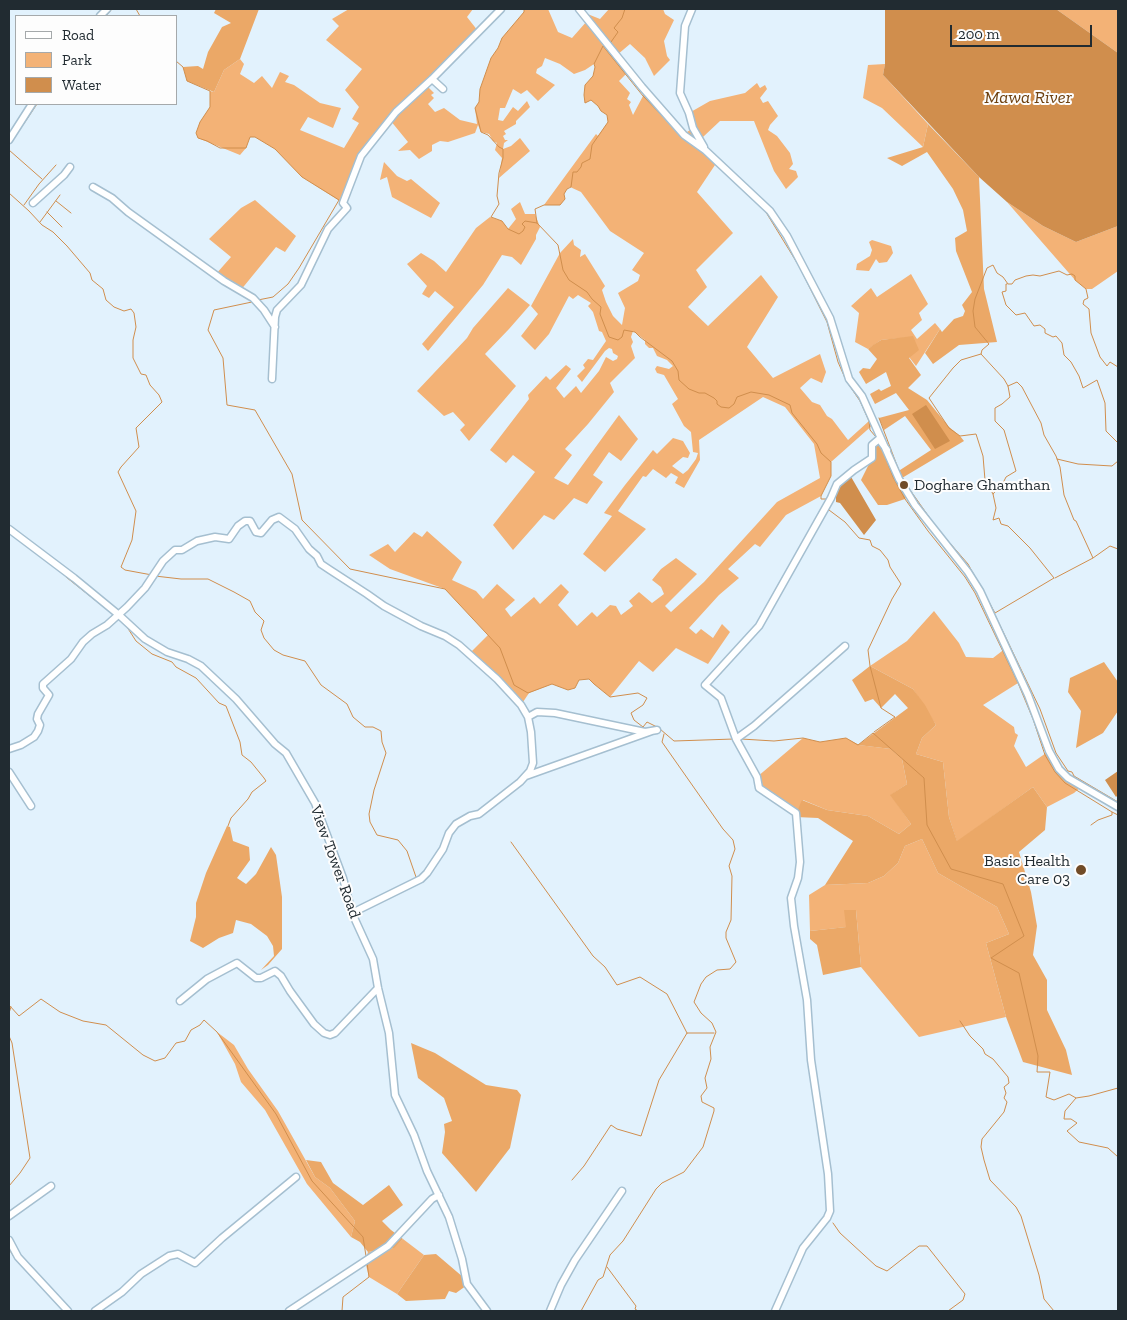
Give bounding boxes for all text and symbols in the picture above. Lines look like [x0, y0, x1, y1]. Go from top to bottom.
legend [15, 15, 178, 105]
scale bar [952, 15, 1094, 47]
text: 200 m [958, 25, 999, 43]
text: Road [62, 26, 94, 44]
text: Park [62, 51, 92, 69]
text: Water [62, 76, 102, 94]
water label: Mawa River [984, 87, 1072, 109]
place label: Doghare Ghamthan [914, 475, 1050, 495]
marker: Doghare Ghamthan [898, 479, 910, 491]
street label: View Tower Road [306, 803, 364, 921]
place label: Basic Health Care 03 [984, 851, 1070, 889]
marker: Basic Health Care 03 [1074, 863, 1088, 877]

